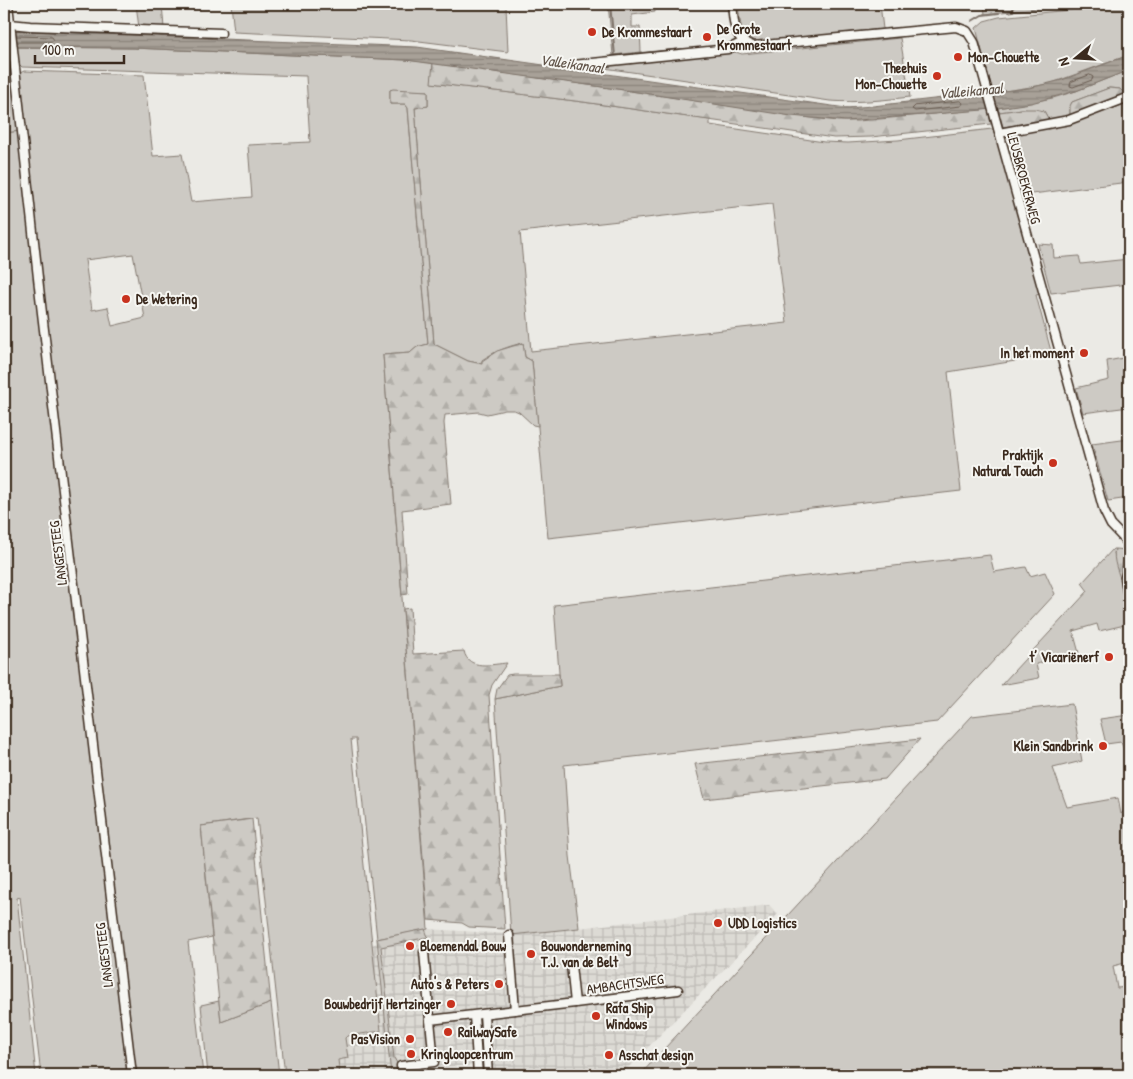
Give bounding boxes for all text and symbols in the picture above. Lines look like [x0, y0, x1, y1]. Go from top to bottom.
place label: De Grote Krommestaart [717, 19, 793, 54]
place label: De Krommestaart [602, 22, 693, 41]
marker: De Krommestaart [586, 26, 598, 38]
marker: De Grote Krommestaart [701, 31, 713, 43]
scale bar [35, 32, 124, 64]
north arrow [1050, 32, 1100, 82]
text: 100 m [42, 39, 75, 60]
place label: Mon-Chouette [968, 47, 1040, 66]
water label: Valleikanaal [539, 49, 607, 79]
marker: Mon-Chouette [952, 51, 964, 63]
text: N [1053, 55, 1073, 69]
place label: Theehuis Mon-Chouette [855, 58, 928, 93]
marker: Theehuis Mon-Chouette [931, 70, 943, 82]
water label: Valleikanaal [938, 77, 1005, 104]
street label: LEUSBROEKERWEG [1003, 130, 1046, 226]
place label: De Wetering [136, 289, 197, 310]
marker: De Wetering [120, 293, 132, 305]
place label: In het moment [1000, 343, 1075, 362]
marker: In het moment [1078, 347, 1090, 359]
place label: Praktijk Natural Touch [973, 445, 1043, 480]
marker: Praktijk Natural Touch [1047, 457, 1059, 469]
street label: LANGESTEEG [44, 520, 71, 586]
place label: t’ Vicariënerf [1029, 647, 1100, 666]
marker: t’ Vicariënerf [1103, 651, 1115, 663]
place label: Klein Sandbrink [1014, 736, 1093, 755]
marker: Klein Sandbrink [1097, 740, 1109, 752]
place label: UDD Logistics [728, 913, 797, 934]
marker: UDD Logistics [712, 917, 724, 929]
street label: LANGESTEEG [90, 922, 117, 988]
place label: Bloemendal Bouw [420, 936, 507, 955]
place label: Bouwonderneming T.J. van de Belt [540, 936, 631, 971]
marker: Bloemendal Bouw [404, 940, 416, 952]
marker: Bouwonderneming T.J. van de Belt [525, 948, 537, 960]
street label: AMBACHTSWEG [585, 969, 665, 998]
place label: Auto's & Peters [411, 974, 490, 993]
marker: Auto's & Peters [493, 978, 505, 990]
place label: Bouwbedrijf Hertzinger [324, 994, 442, 1015]
marker: Bouwbedrijf Hertzinger [445, 998, 457, 1010]
place label: Rafa Ship Windows [606, 998, 654, 1033]
marker: Rafa Ship Windows [590, 1010, 602, 1022]
place label: RailwaySafe [458, 1022, 518, 1043]
marker: RailwaySafe [442, 1026, 454, 1038]
place label: PasVision [351, 1029, 400, 1048]
marker: PasVision [404, 1033, 416, 1045]
place label: Kringloopcentrum [421, 1044, 514, 1065]
place label: Asschat design [619, 1045, 694, 1066]
marker: Kringloopcentrum [405, 1048, 417, 1060]
marker: Asschat design [603, 1049, 615, 1061]

